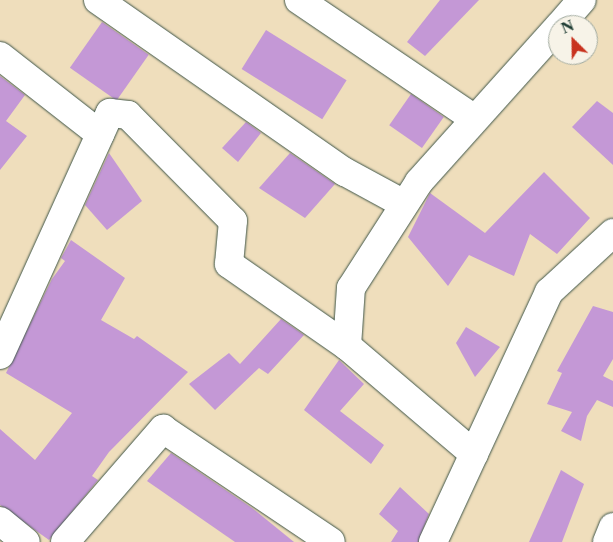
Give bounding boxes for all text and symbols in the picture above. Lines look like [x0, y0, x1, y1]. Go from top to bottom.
north arrow [548, 15, 598, 65]
text: N [558, 16, 577, 38]

